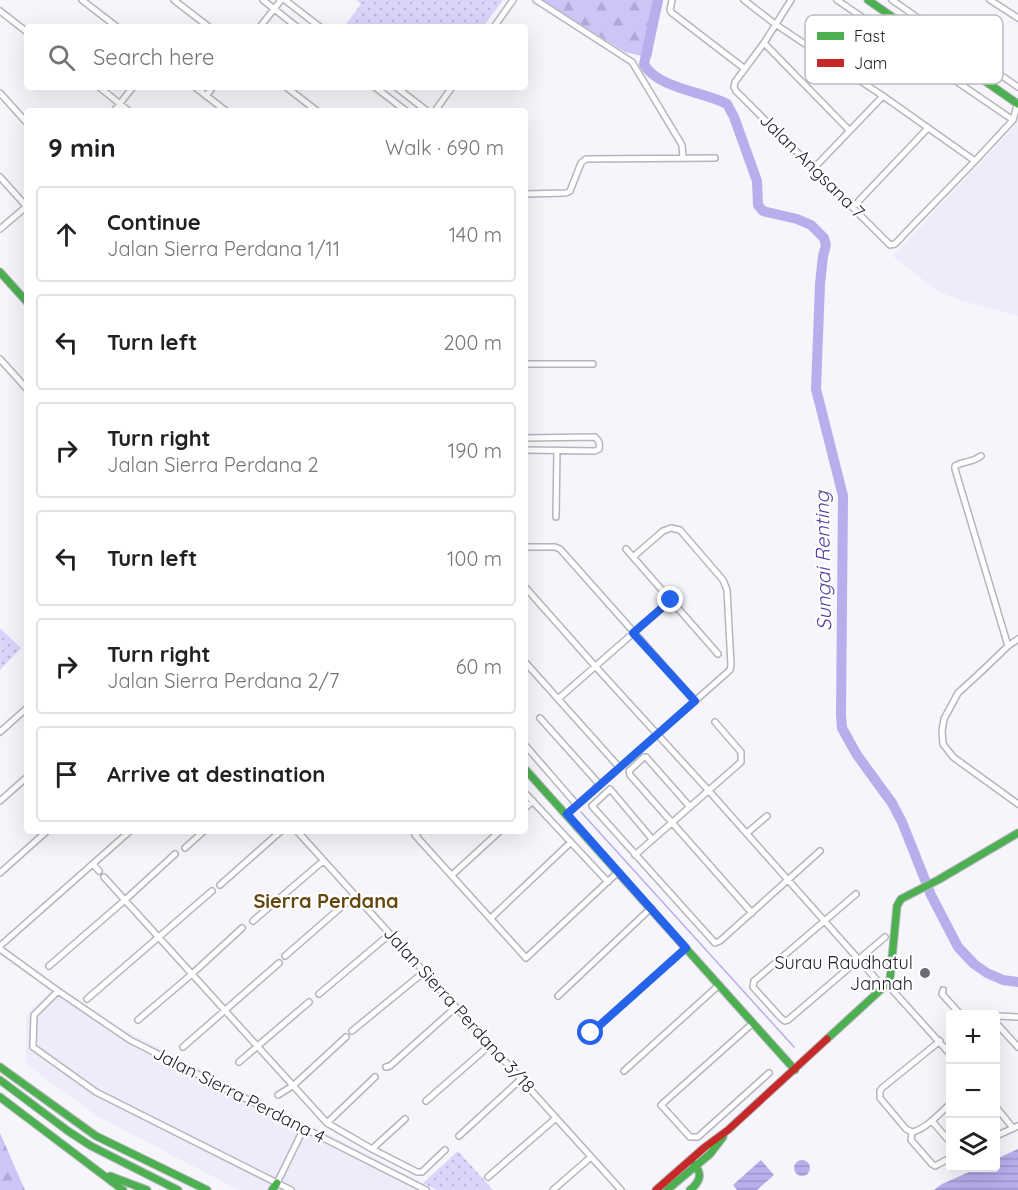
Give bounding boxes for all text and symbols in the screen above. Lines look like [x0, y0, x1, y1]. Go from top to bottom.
legend [805, 15, 1003, 84]
search box [24, 24, 528, 90]
text: Fast [854, 26, 885, 46]
icon: search [45, 41, 78, 74]
text: Search here [93, 43, 214, 71]
text: Jam [854, 53, 887, 73]
street label: Jalan Angsana 7 [755, 108, 870, 223]
text: 9 min [48, 131, 116, 164]
text: Walk · 690 m [385, 135, 504, 160]
text: Continue [107, 208, 201, 236]
icon: ahead [50, 218, 83, 251]
text: 140 m [449, 222, 502, 247]
text: Jalan Sierra Perdana 1/11 [107, 236, 340, 261]
icon: left [50, 326, 83, 359]
text: Turn left [107, 328, 197, 356]
text: 200 m [443, 330, 502, 355]
text: Turn right [107, 424, 211, 452]
icon: right [50, 434, 83, 467]
text: 190 m [448, 438, 502, 463]
text: Jalan Sierra Perdana 2 [107, 452, 319, 477]
water label: Sungai Renting [809, 489, 836, 631]
icon: left [50, 542, 83, 575]
text: Turn left [107, 544, 197, 572]
text: 100 m [447, 546, 502, 571]
route end [657, 586, 683, 612]
text: Turn right [107, 640, 211, 668]
icon: right [50, 650, 83, 683]
text: 60 m [456, 654, 502, 679]
text: Jalan Sierra Perdana 2/7 [107, 668, 339, 693]
icon: arrive [50, 758, 83, 791]
text: Arrive at destination [107, 760, 325, 788]
district label: Sierra Perdana [253, 888, 399, 913]
street label: Jalan Sierra Perdana 3/18 [379, 922, 540, 1098]
place label: Surau Raudhatul Jannah [774, 951, 913, 995]
marker: Surau Raudhatul Jannah [918, 966, 932, 980]
map controls [946, 1010, 1000, 1172]
button: + [946, 1010, 1000, 1064]
route start [577, 1019, 603, 1045]
street label: Jalan Sierra Perdana 4 [149, 1041, 329, 1148]
button: − [946, 1064, 1000, 1118]
button: layers [946, 1118, 1000, 1172]

